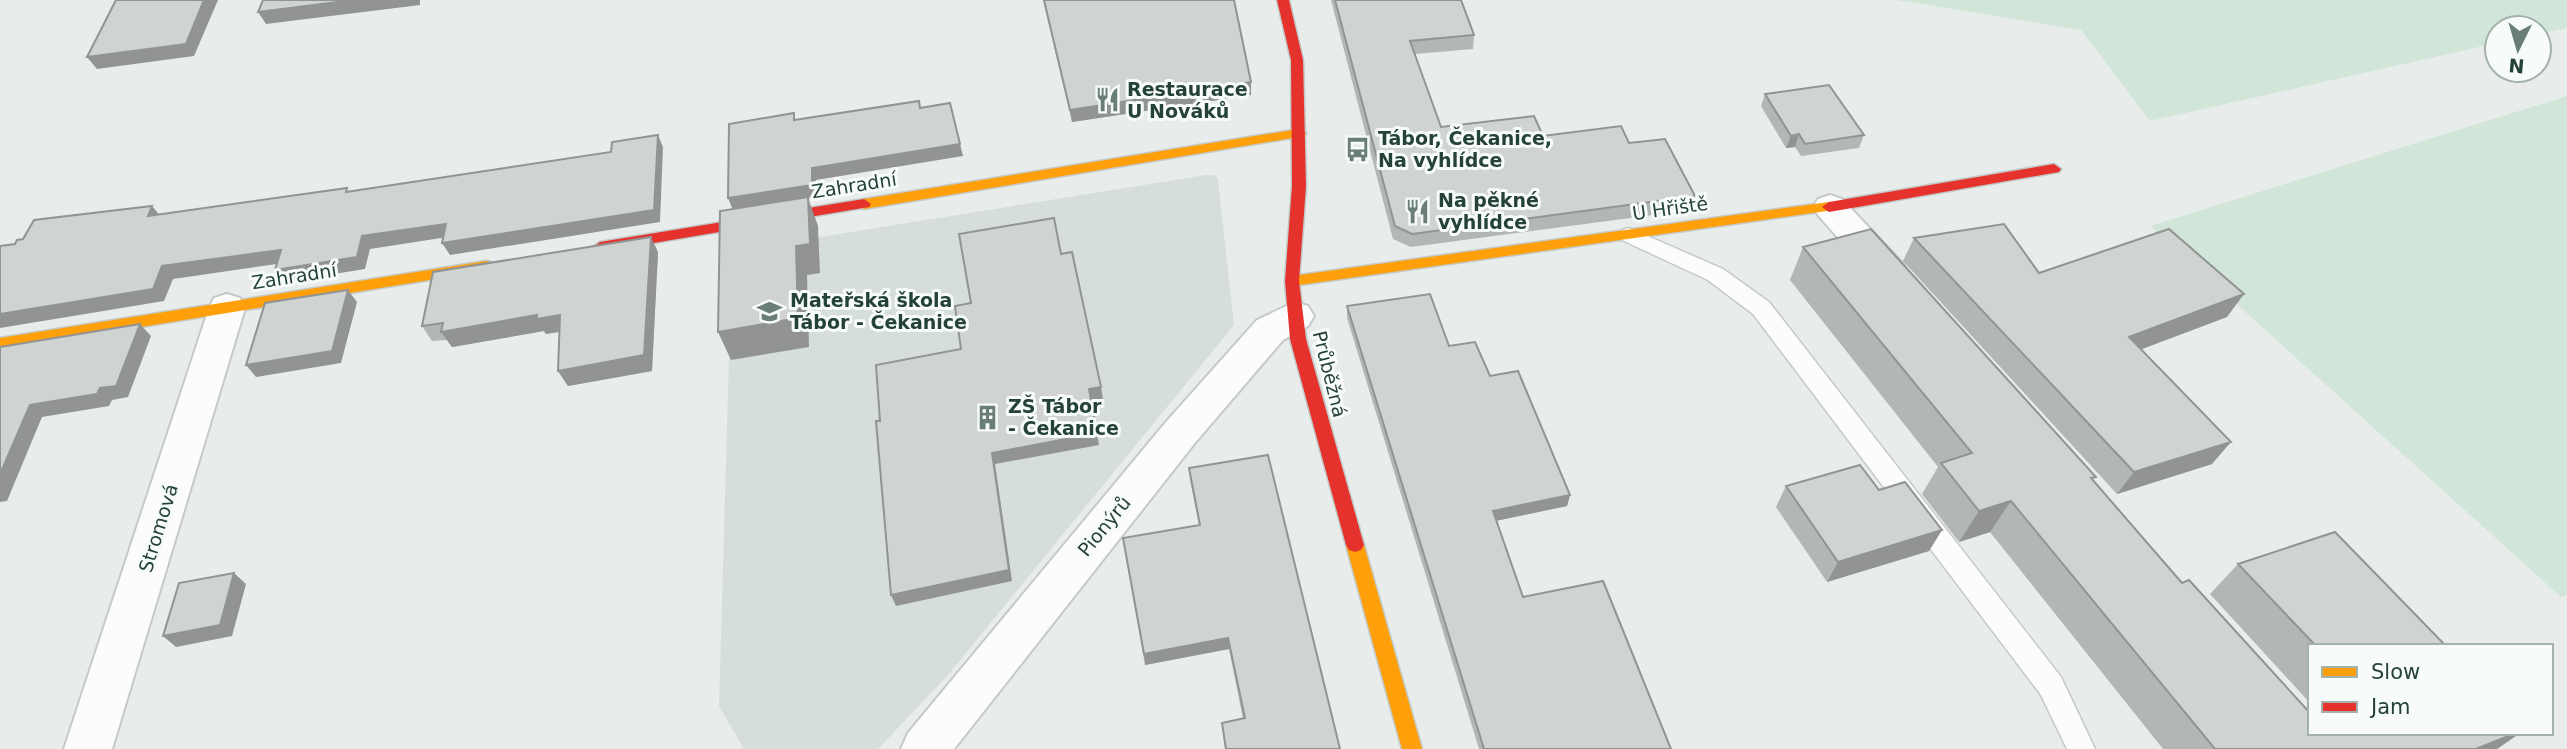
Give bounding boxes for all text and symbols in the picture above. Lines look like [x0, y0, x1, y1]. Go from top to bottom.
north arrow [2483, 14, 2553, 84]
text: N [2508, 54, 2525, 78]
place label: Restaurace U Nováků [1127, 78, 1248, 122]
restaurant icon: Restaurace U Nováků [1093, 86, 1121, 114]
place label: Tábor, Čekanice, Na vyhlídce [1378, 126, 1552, 171]
bus stop icon: Tábor, Čekanice, Na vyhlídce [1344, 135, 1372, 163]
street label: Zahradní [810, 167, 899, 203]
place label: Na pěkné vyhlídce [1438, 189, 1539, 233]
street label: U Hřiště [1631, 192, 1709, 224]
restaurant icon: Na pěkné vyhlídce [1404, 197, 1432, 225]
street label: Zahradní [250, 258, 339, 294]
place label: Mateřská škola Tábor - Čekanice [790, 289, 967, 333]
school or university icon: Mateřská škola Tábor - Čekanice [756, 297, 784, 325]
street label: Průběžná [1309, 328, 1351, 420]
place label: ZŠ Tábor - Čekanice [1008, 394, 1119, 439]
building icon: ZŠ Tábor - Čekanice [974, 403, 1002, 431]
street label: Stromová [134, 481, 182, 575]
street label: Pionýrů [1073, 491, 1135, 561]
legend [2308, 644, 2553, 735]
text: Slow [2371, 660, 2420, 684]
text: Jam [2369, 695, 2411, 719]

